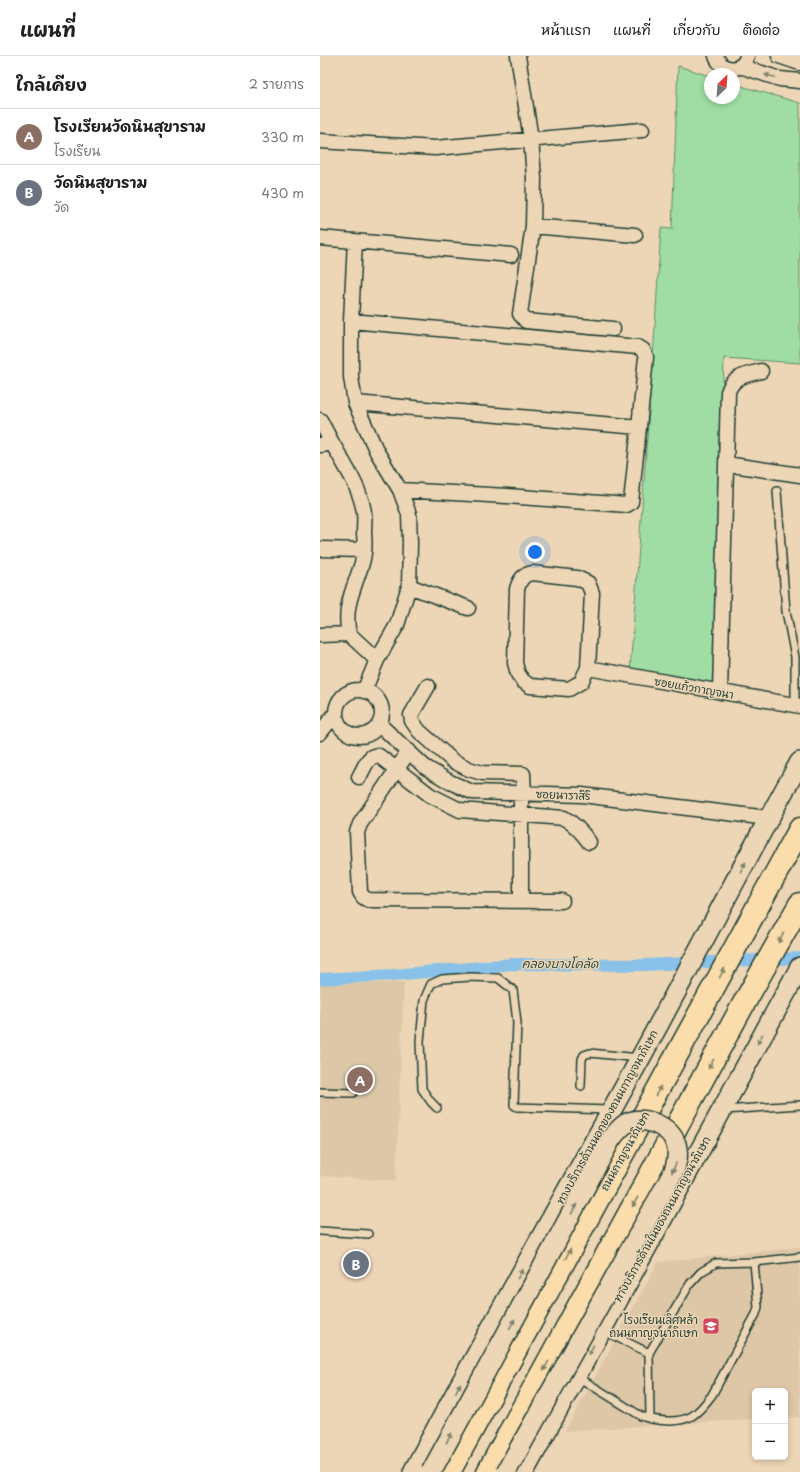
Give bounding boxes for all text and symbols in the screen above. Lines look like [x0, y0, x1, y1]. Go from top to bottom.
text: แผนที่ [20, 15, 76, 43]
text: หน้าแรก [541, 19, 591, 40]
text: แผนที่ [613, 19, 651, 40]
text: เกี่ยวกับ [673, 19, 720, 40]
text: ติดต่อ [742, 19, 780, 40]
north arrow [704, 68, 740, 104]
text: ใกล้เคียง [16, 71, 87, 97]
one-way arrow [763, 72, 776, 78]
text: 2 รายการ [249, 74, 304, 93]
text: โรงเรียนวัดนินสุขาราม [54, 114, 206, 137]
text: A [24, 127, 34, 146]
text: 330 m [261, 127, 304, 146]
text: โรงเรียน [54, 141, 100, 160]
text: วัดนินสุขาราม [54, 170, 147, 193]
text: B [25, 183, 33, 202]
text: 430 m [262, 183, 304, 202]
text: วัด [54, 197, 69, 216]
your location [525, 542, 545, 562]
street label: ซอยแก้วกาญจนา [653, 672, 735, 703]
street label: ซอยนาราสิริ [535, 785, 591, 804]
one-way arrow [739, 861, 746, 873]
one-way arrow [777, 932, 784, 944]
water label: คลองบางโคลัด [522, 954, 599, 972]
one-way arrow [719, 967, 725, 978]
street label: ทางบริการด้านนอกของถนนกาญจนาภิเษก [553, 1028, 661, 1206]
one-way arrow [757, 1033, 764, 1045]
one-way arrow [708, 1058, 714, 1070]
pin: A [347, 1065, 373, 1095]
one-way arrow [655, 1085, 661, 1097]
street label: ถนนกาญจนาภิเษก [598, 1109, 652, 1193]
street label: ทางบริการด้านในของถนนกาญจนาภิเษก [609, 1133, 714, 1305]
one-way arrow [671, 1163, 677, 1175]
one-way arrow [632, 1196, 639, 1208]
one-way arrow [570, 1204, 577, 1215]
one-way arrow [565, 1248, 572, 1260]
pin: B [343, 1249, 369, 1279]
one-way arrow [517, 1268, 524, 1280]
place label: โรงเรียนเลิศหล้า ถนนกาญจนาภิเษก [609, 1311, 698, 1341]
school or university icon: โรงเรียนเลิศหล้า ถนนกาญจนาภิเษก [701, 1316, 721, 1336]
one-way arrow [509, 1318, 515, 1330]
one-way arrow [588, 1344, 594, 1356]
one-way arrow [543, 1360, 549, 1371]
one-way arrow [454, 1382, 461, 1394]
map controls [752, 1388, 788, 1460]
button: + [752, 1388, 788, 1424]
button: − [752, 1424, 788, 1460]
one-way arrow [446, 1432, 453, 1444]

